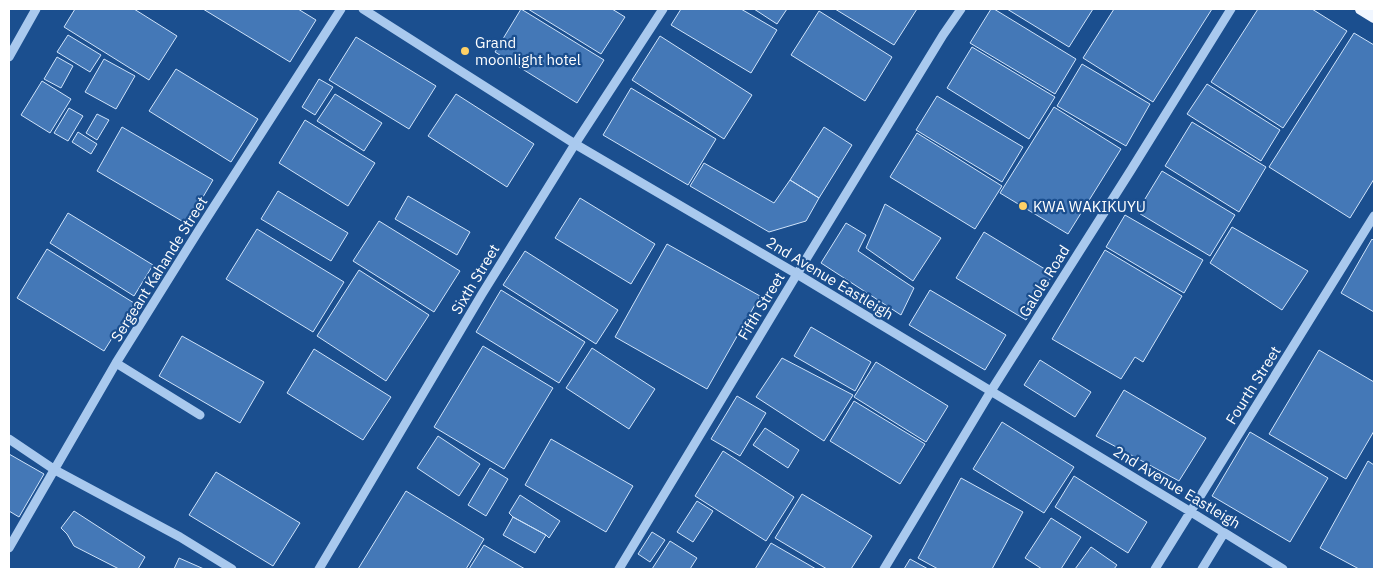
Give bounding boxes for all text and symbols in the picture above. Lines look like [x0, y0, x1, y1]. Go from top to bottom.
place label: Grand moonlight hotel [475, 33, 581, 69]
marker: Grand moonlight hotel [459, 45, 471, 57]
street label: Sergeant Kahande Street [107, 193, 211, 345]
place label: KWA WAKIKUYU [1033, 197, 1146, 216]
marker: KWA WAKIKUYU [1017, 200, 1029, 212]
street label: 2nd Avenue Eastleigh [763, 232, 897, 324]
street label: Sixth Street [447, 240, 503, 318]
street label: Galole Road [1014, 242, 1074, 320]
street label: Fifth Street [733, 269, 789, 343]
street label: Fourth Street [1221, 342, 1285, 428]
street label: 2nd Avenue Eastleigh [1110, 441, 1244, 533]

